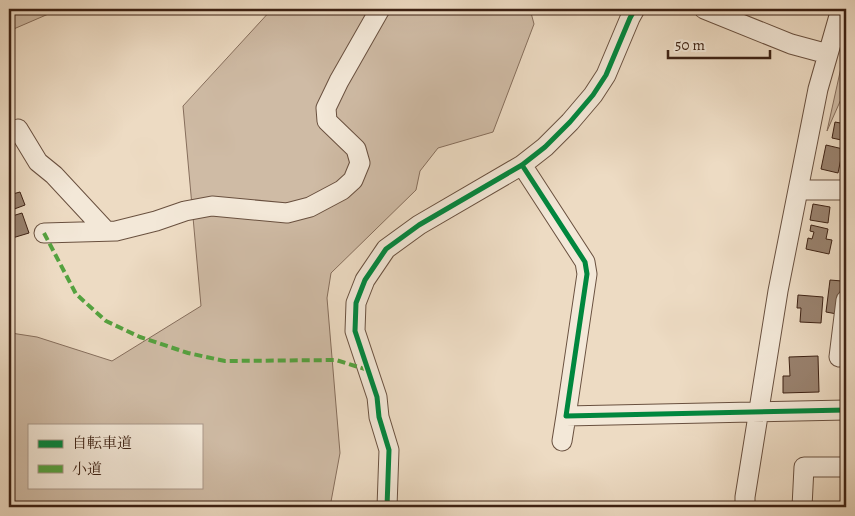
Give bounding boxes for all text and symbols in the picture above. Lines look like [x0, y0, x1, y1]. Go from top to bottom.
scale bar [668, 28, 770, 60]
text: 50 m [675, 35, 705, 55]
legend [28, 424, 202, 488]
text: 自転車道 [72, 433, 132, 453]
text: 小道 [72, 459, 102, 479]

